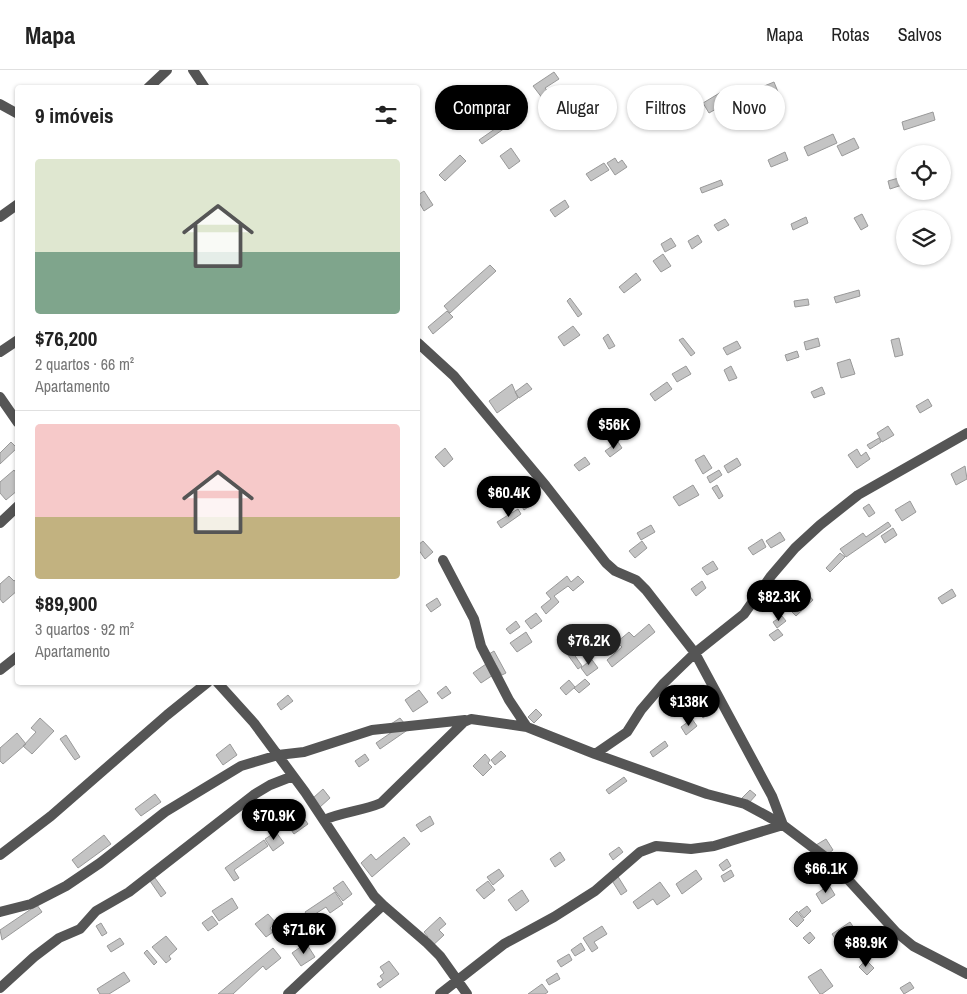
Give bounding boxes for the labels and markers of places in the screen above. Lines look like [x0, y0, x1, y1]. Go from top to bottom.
pin: $56K [584, 408, 644, 450]
pin: $60.4K [468, 476, 550, 518]
pin: $82.3K [738, 580, 820, 622]
pin: $76.2K [548, 624, 630, 666]
pin: $138K [654, 684, 724, 727]
pin: $70.9K [233, 798, 315, 841]
pin: $66.1K [785, 852, 867, 894]
pin: $71.6K [263, 912, 345, 955]
pin: $89.9K [825, 926, 907, 968]

